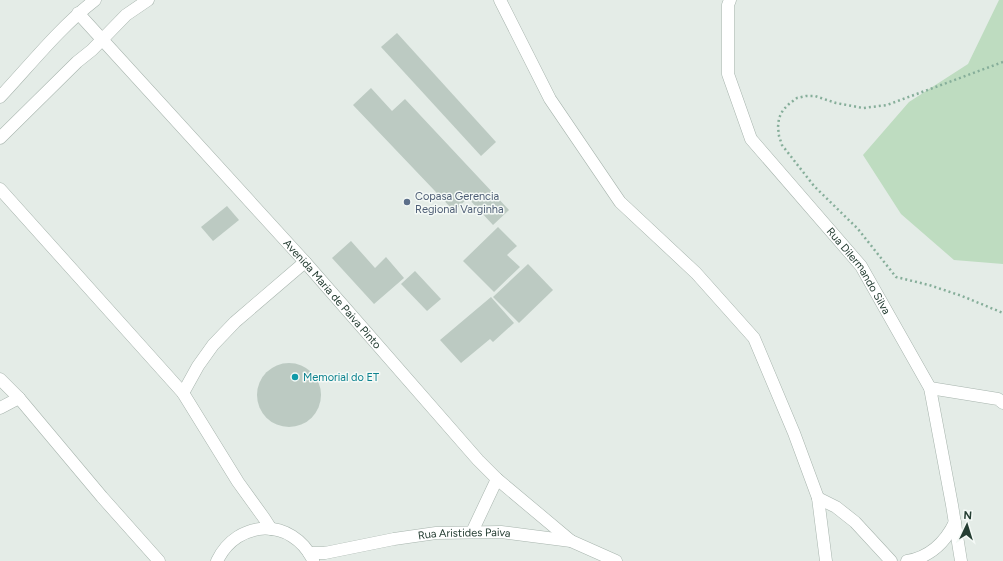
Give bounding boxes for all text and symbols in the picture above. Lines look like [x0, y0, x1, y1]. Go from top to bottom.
place label: Copasa Gerencia Regional Varginha [415, 190, 504, 216]
marker: Copasa Gerencia Regional Varginha [402, 197, 412, 207]
street label: Rua Dilermando Silva [824, 225, 893, 316]
street label: Avenida Maria de Paiva Pinto [281, 237, 384, 351]
place label: Memorial do ET [303, 371, 379, 384]
marker: Memorial do ET [290, 372, 300, 382]
north arrow [947, 505, 987, 545]
text: N [963, 509, 972, 522]
street label: Rua Aristides Paiva [417, 525, 511, 542]

